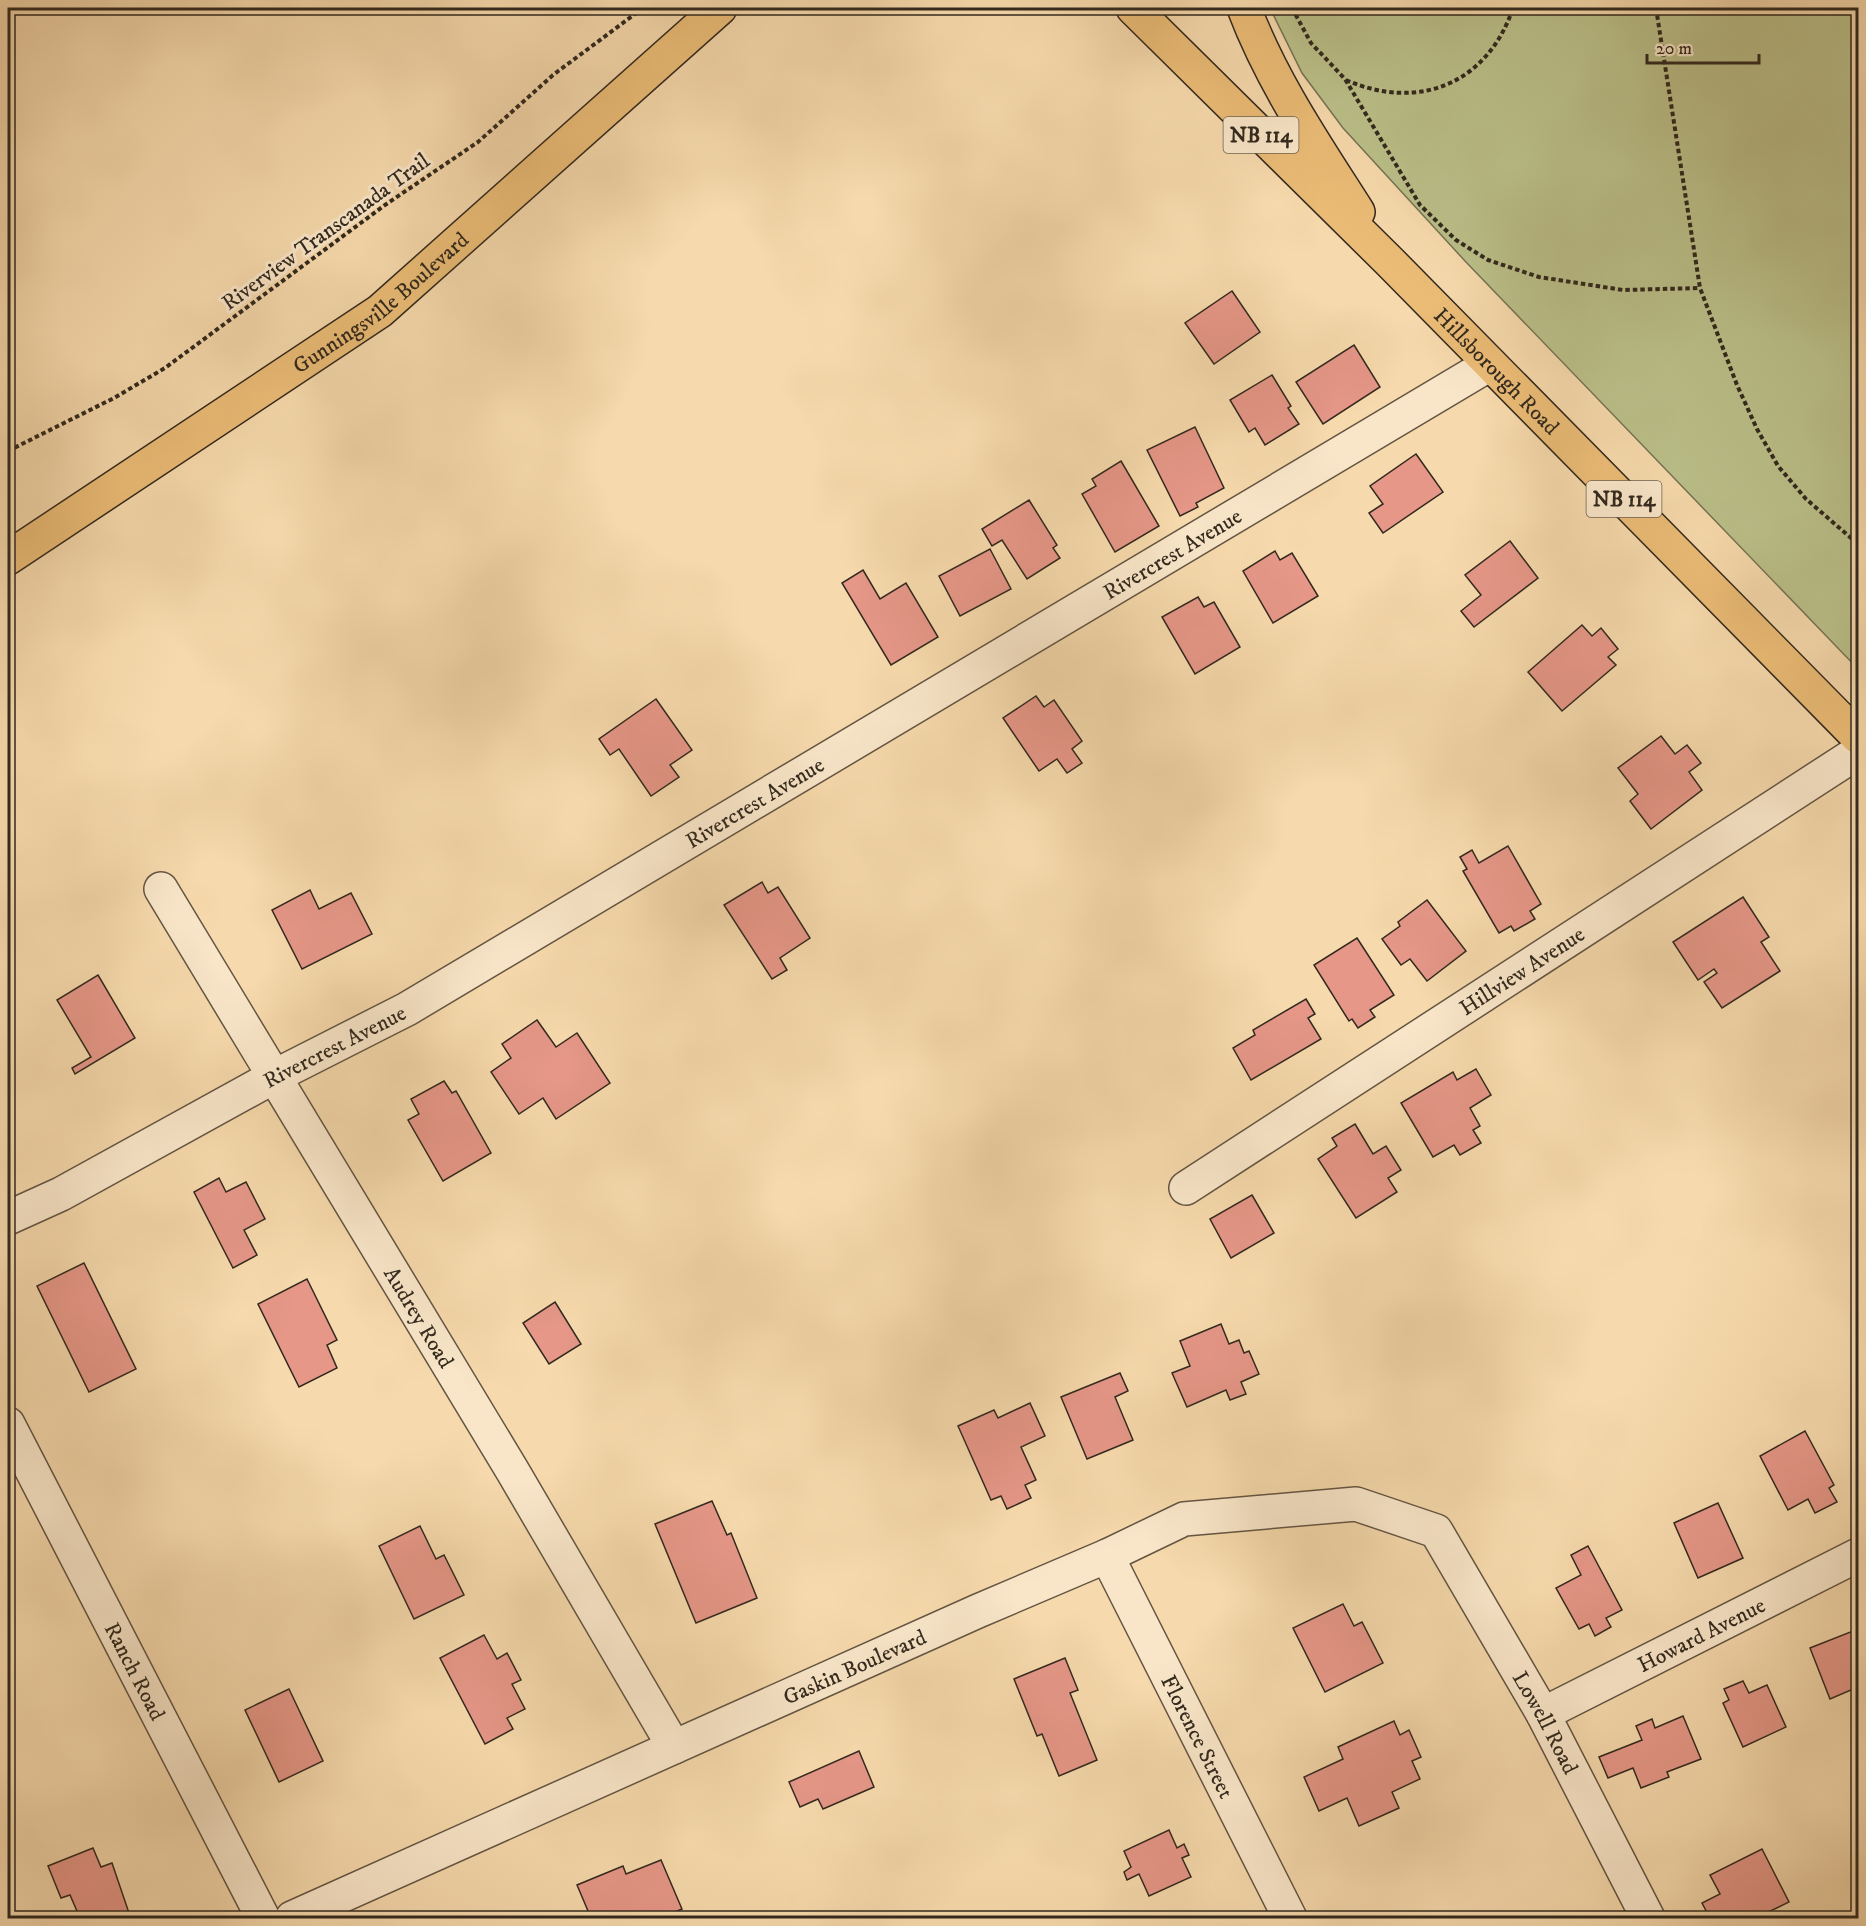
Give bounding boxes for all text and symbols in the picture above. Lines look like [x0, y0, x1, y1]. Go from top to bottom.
scale bar [1647, 27, 1760, 65]
text: 20 m [1656, 38, 1692, 60]
road number: NB 114 [1224, 117, 1298, 153]
street label: Riverview Transcanada Trail [217, 147, 435, 317]
street label: Gunningsville Boulevard [288, 227, 475, 380]
street label: Hillsborough Road [1428, 303, 1565, 441]
road number: NB 114 [1586, 481, 1662, 517]
street label: Rivercrest Avenue [1099, 503, 1247, 606]
street label: Rivercrest Avenue [681, 752, 829, 855]
street label: Hillview Avenue [1455, 921, 1590, 1022]
street label: Rivercrest Avenue [259, 1000, 411, 1095]
street label: Audrey Road [377, 1262, 459, 1373]
street label: Howard Avenue [1633, 1592, 1770, 1679]
street label: Ranch Road [98, 1618, 171, 1725]
street label: Gaskin Boulevard [779, 1624, 931, 1712]
street label: Lowell Road [1506, 1667, 1584, 1779]
street label: Florence Street [1154, 1671, 1239, 1803]

